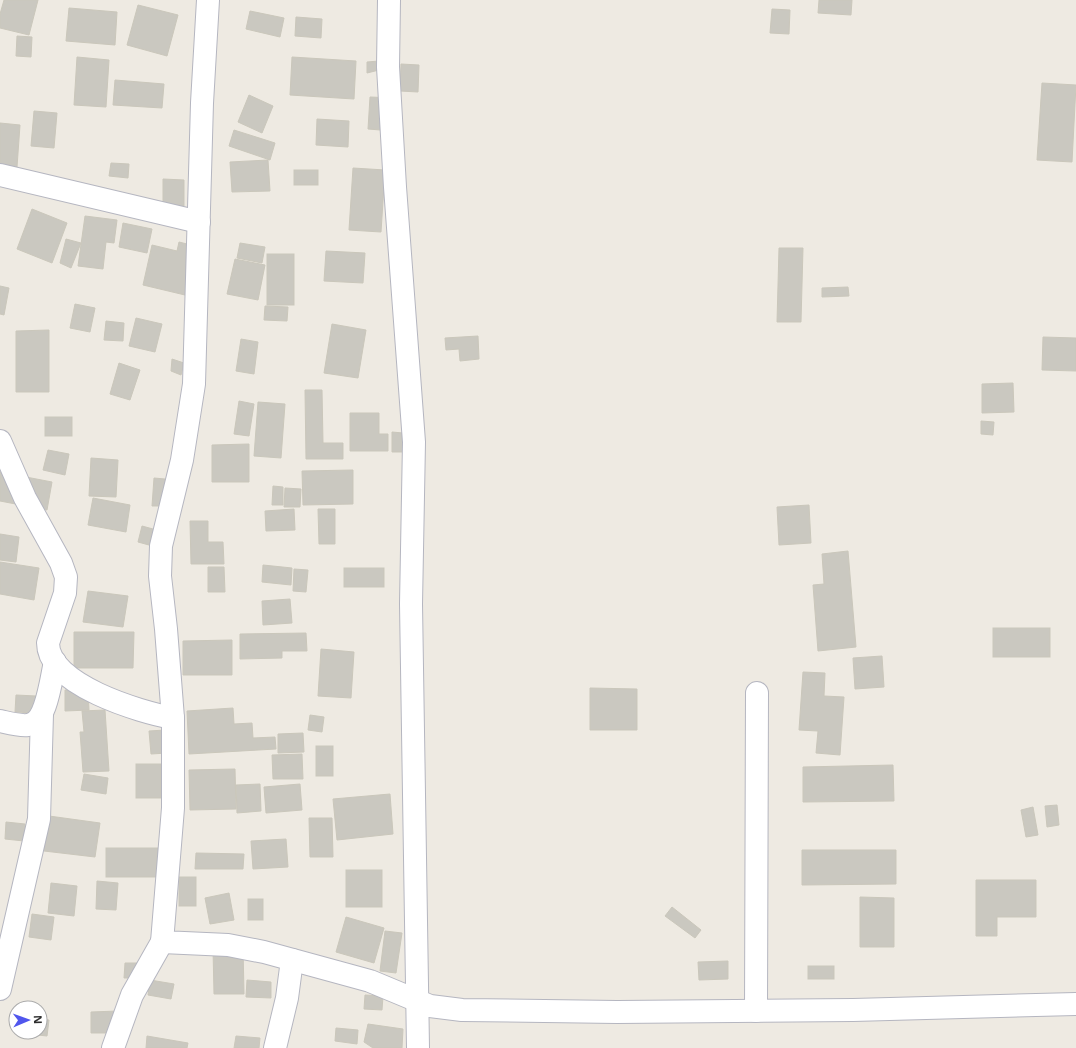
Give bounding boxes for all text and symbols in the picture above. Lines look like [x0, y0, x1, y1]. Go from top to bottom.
north arrow [8, 1000, 48, 1040]
text: N [31, 1015, 46, 1024]

